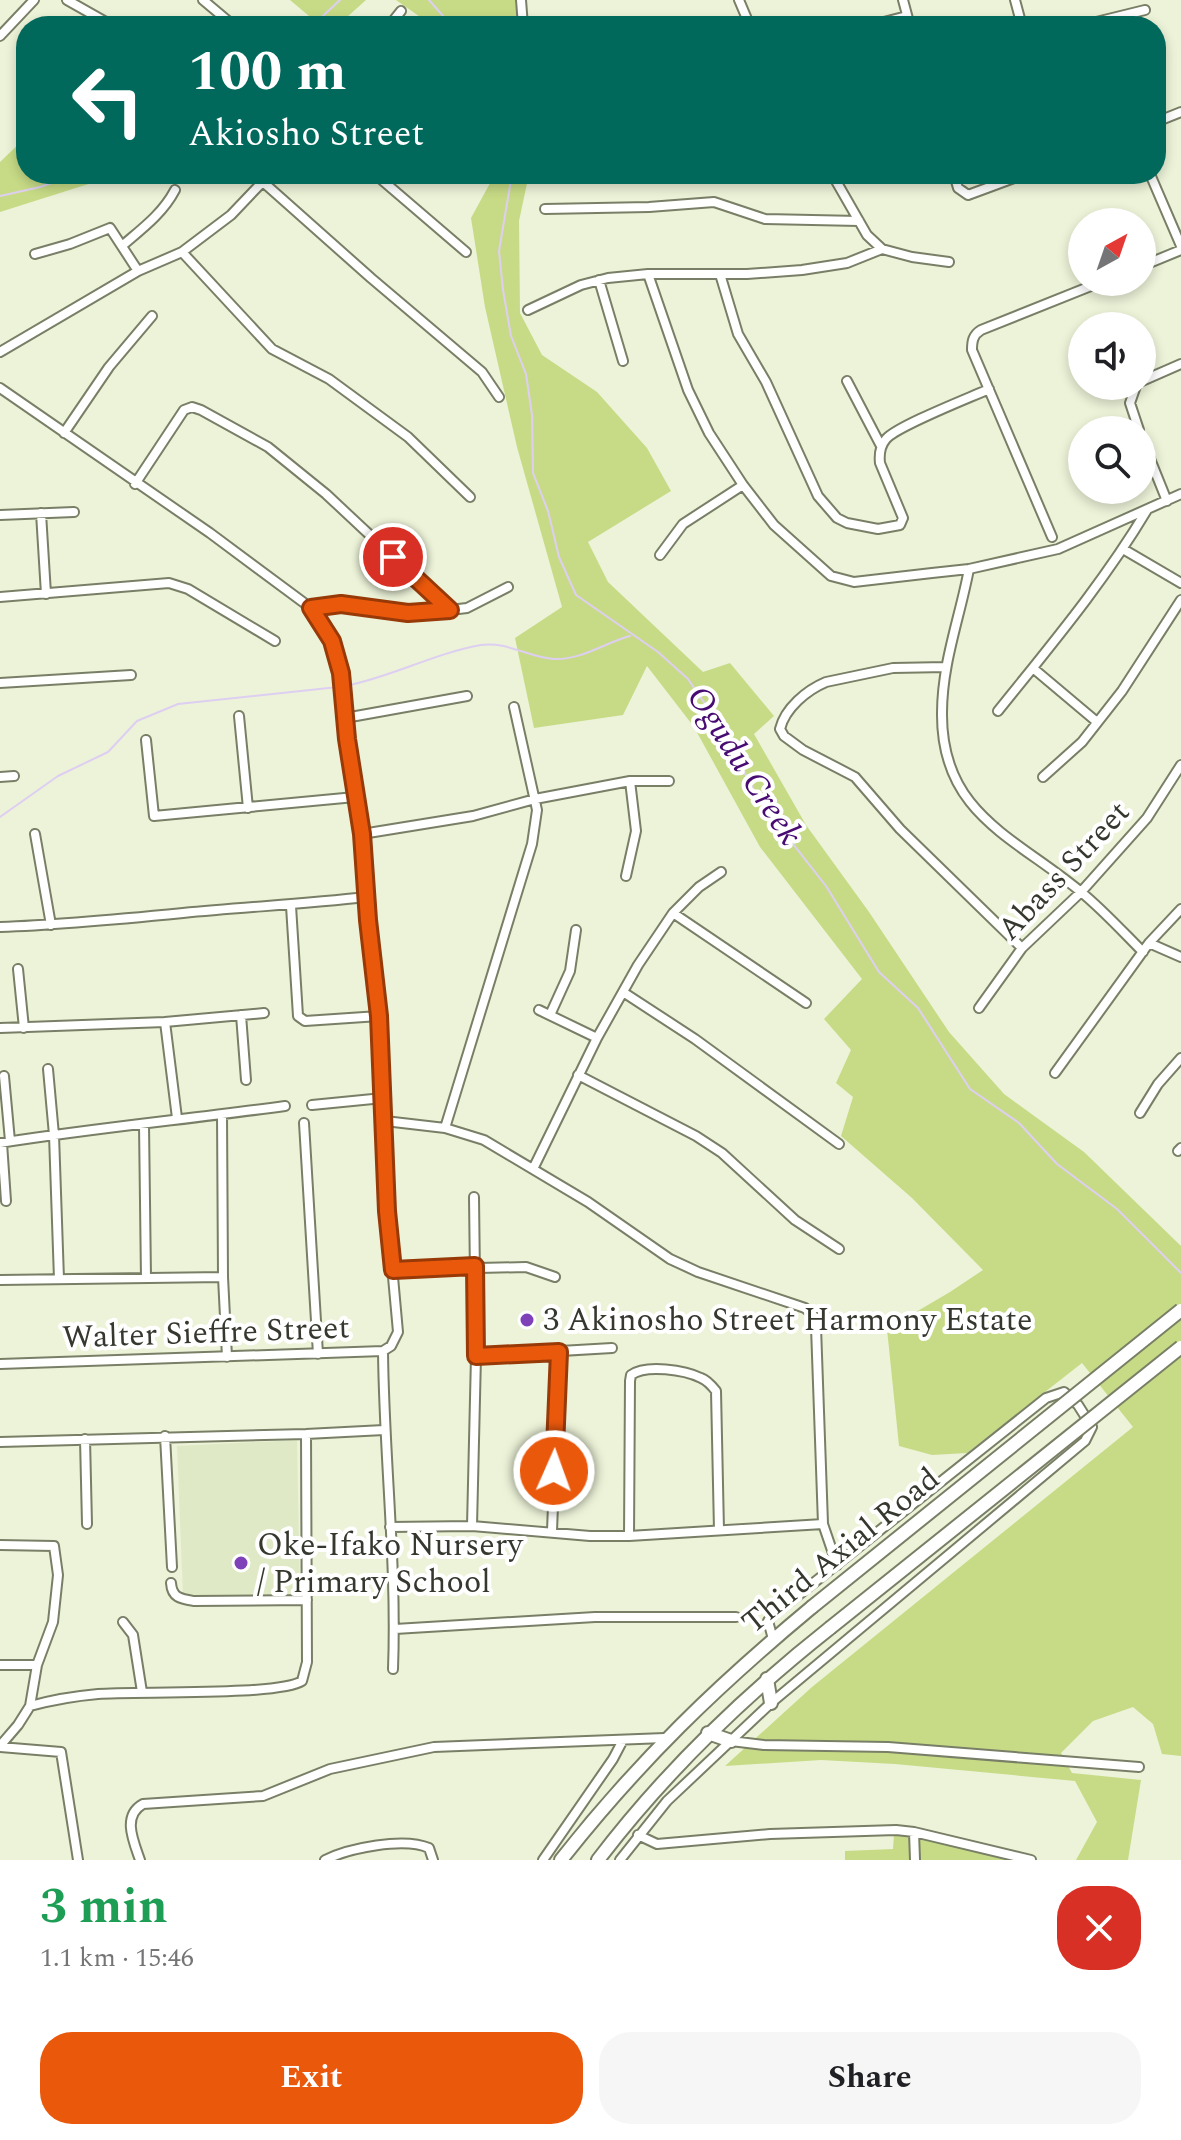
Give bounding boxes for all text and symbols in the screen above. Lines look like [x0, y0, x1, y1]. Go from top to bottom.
text: 100 m [188, 30, 347, 115]
icon: left [56, 48, 160, 152]
text: Akiosho Street [188, 107, 424, 162]
north arrow [1068, 208, 1156, 296]
map controls [1068, 208, 1156, 504]
button: sound [1068, 312, 1156, 400]
button: search [1068, 416, 1156, 504]
pin [359, 523, 427, 591]
icon: arrive [371, 535, 415, 579]
water label: Ogudu Creek [673, 676, 815, 856]
street label: Abass Street [986, 790, 1142, 952]
place label: 3 Akinosho Street Harmony Estate [543, 1296, 1032, 1345]
street label: Walter Sieffre Street [61, 1303, 351, 1363]
marker: 3 Akinosho Street Harmony Estate [518, 1311, 536, 1329]
position arrow [512, 1429, 596, 1513]
street label: Third Axial Road [731, 1456, 951, 1646]
place label: Oke-Ifako Nursery / Primary School [257, 1521, 524, 1607]
marker: Oke-Ifako Nursery / Primary School [232, 1554, 250, 1572]
text: 3 min [40, 1871, 168, 1944]
button: close [1057, 1886, 1141, 1970]
text: 1.1 km · 15:46 [40, 1938, 194, 1978]
button: Exit [40, 2032, 583, 2124]
button: Share [599, 2032, 1141, 2124]

